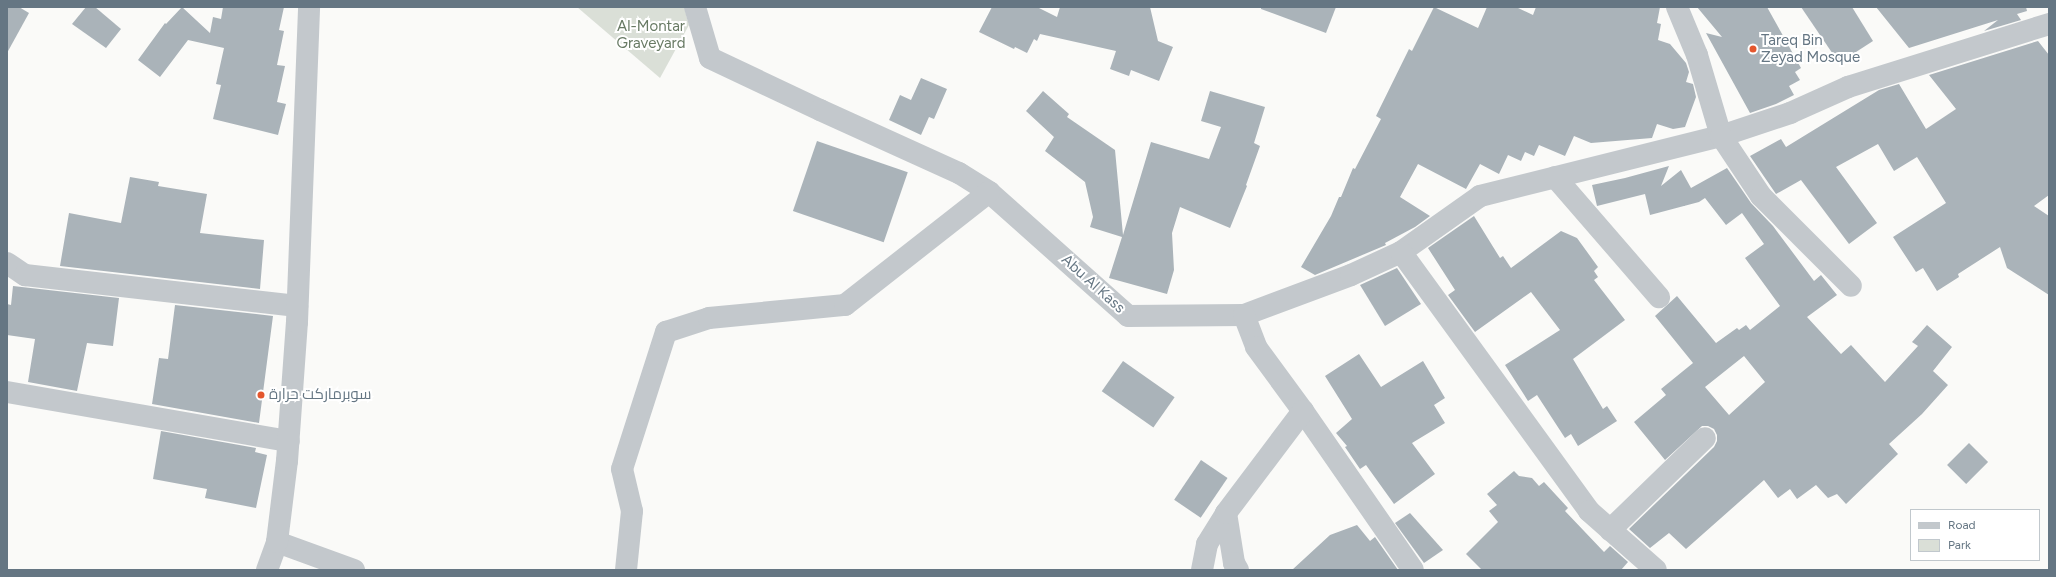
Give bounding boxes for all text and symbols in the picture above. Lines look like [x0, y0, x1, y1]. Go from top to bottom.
park label: Al-Montar Graveyard [617, 17, 685, 52]
place label: Tareq Bin Zeyad Mosque [1761, 31, 1860, 66]
marker: Tareq Bin Zeyad Mosque [1748, 44, 1758, 54]
street label: Abu Al Kass [1058, 251, 1128, 317]
place label: سوبرماركت حرارة [269, 386, 371, 404]
marker: سوبرماركت حرارة [256, 390, 266, 400]
legend [1910, 509, 2040, 561]
text: Road [1948, 518, 1976, 532]
text: Park [1948, 538, 1971, 552]

